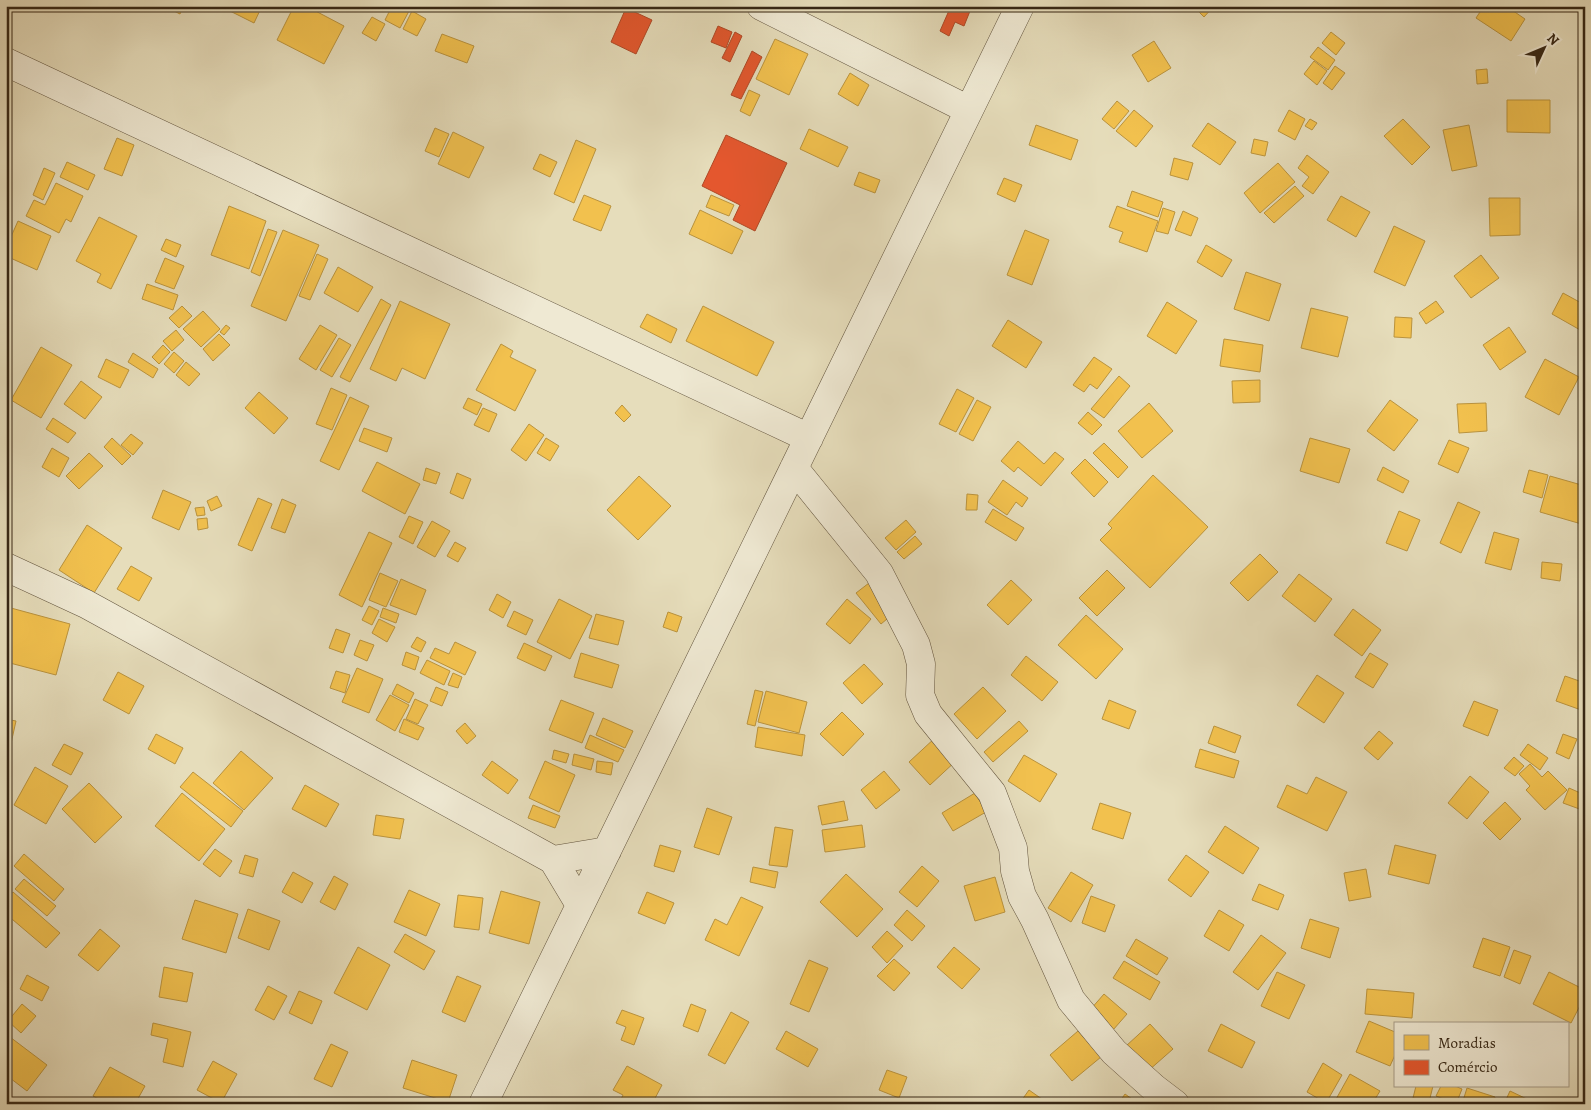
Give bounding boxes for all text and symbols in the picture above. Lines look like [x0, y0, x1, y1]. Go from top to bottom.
north arrow [1518, 22, 1568, 72]
text: N [1543, 29, 1563, 50]
legend [1394, 1022, 1568, 1088]
text: Moradias [1438, 1033, 1496, 1053]
text: Comércio [1438, 1057, 1497, 1077]

